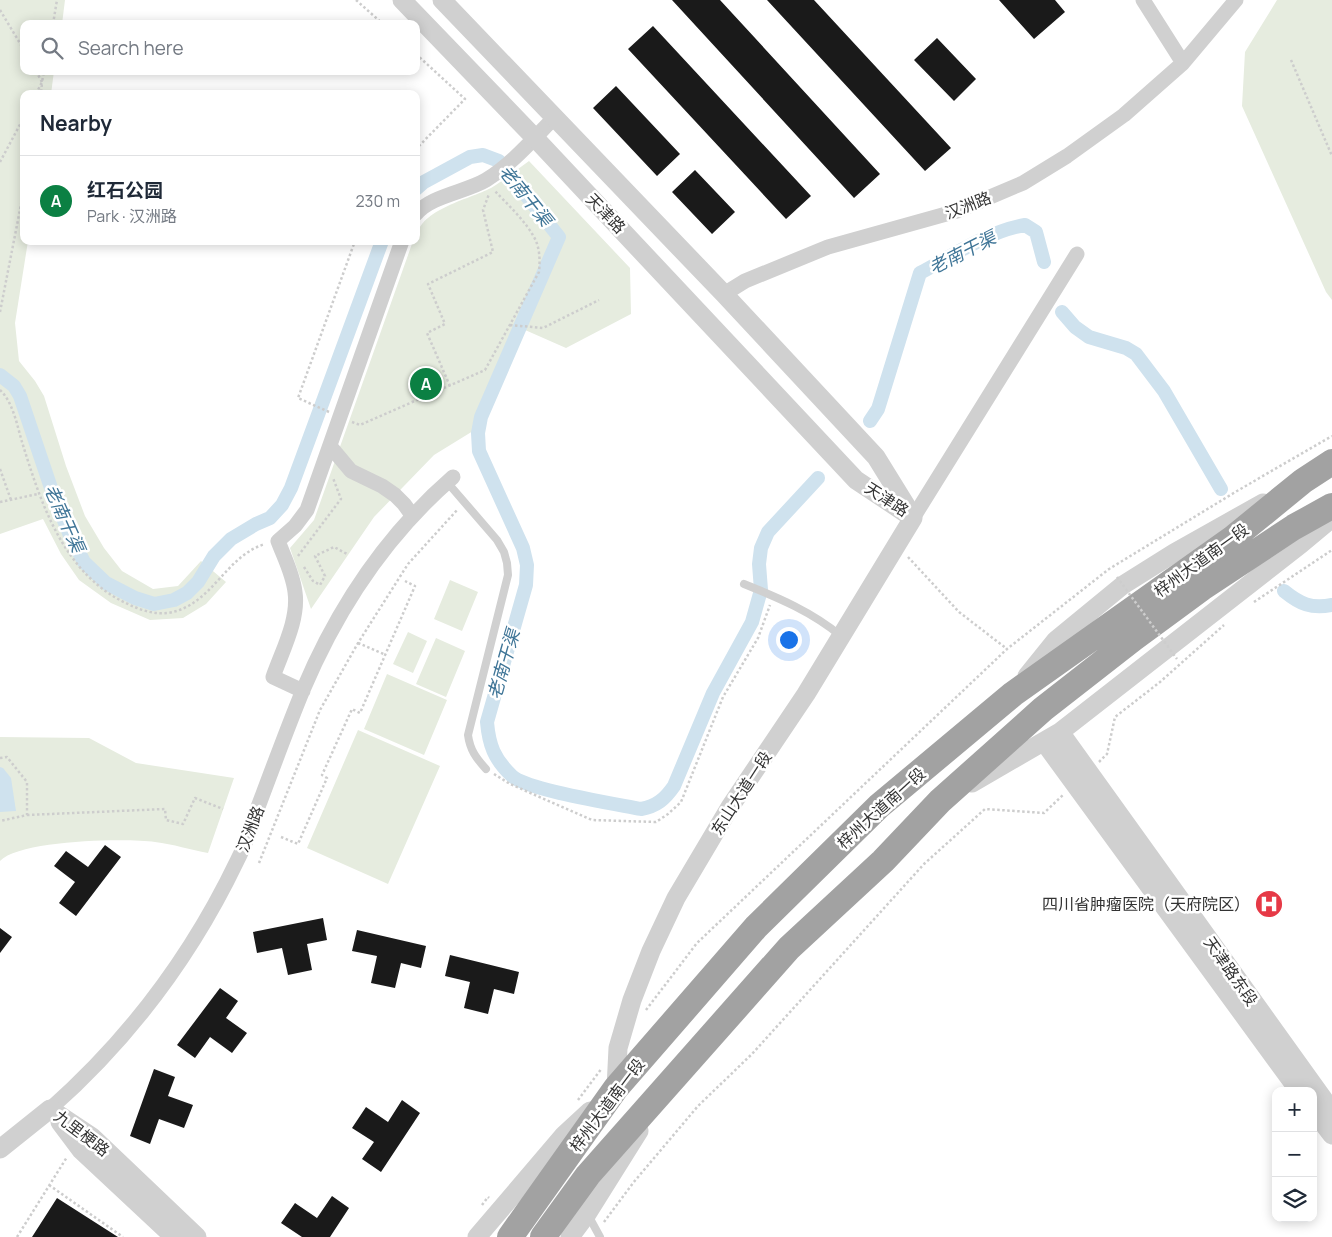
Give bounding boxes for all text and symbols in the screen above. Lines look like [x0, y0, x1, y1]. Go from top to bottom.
search box [20, 20, 420, 75]
icon: search [38, 34, 66, 62]
text: Search here [78, 35, 184, 61]
text: Nearby [40, 109, 112, 137]
water label: 老南干渠 [494, 159, 560, 233]
text: 红石公园 [87, 177, 163, 203]
street label: 汉洲路 [942, 186, 994, 224]
street label: 天津路 [581, 188, 631, 238]
text: A [51, 190, 61, 212]
text: 230 m [356, 190, 400, 212]
text: Park · 汉洲路 [87, 205, 177, 227]
water label: 老南干渠 [924, 224, 1002, 279]
pin: A [410, 365, 442, 403]
street label: 天津路 [861, 477, 913, 521]
water label: 老南干渠 [39, 480, 92, 559]
street label: 梓州大道南一段 [1149, 518, 1253, 602]
water label: 老南干渠 [482, 623, 525, 702]
your location [776, 627, 802, 653]
street label: 东山大道一段 [706, 747, 776, 839]
street label: 梓州大道南一段 [832, 762, 930, 854]
street label: 汉洲路 [231, 803, 269, 855]
hospital icon: 四川省肿瘤医院（天府院区） [1254, 889, 1284, 919]
place label: 四川省肿瘤医院（天府院区） [1042, 893, 1250, 915]
street label: 天津路东段 [1199, 932, 1263, 1010]
street label: 梓州大道南一段 [565, 1054, 649, 1156]
map controls [1272, 1087, 1317, 1222]
button: + [1272, 1087, 1317, 1132]
street label: 九里梗路 [50, 1105, 114, 1161]
button: − [1272, 1132, 1317, 1177]
button: layers [1272, 1177, 1317, 1222]

